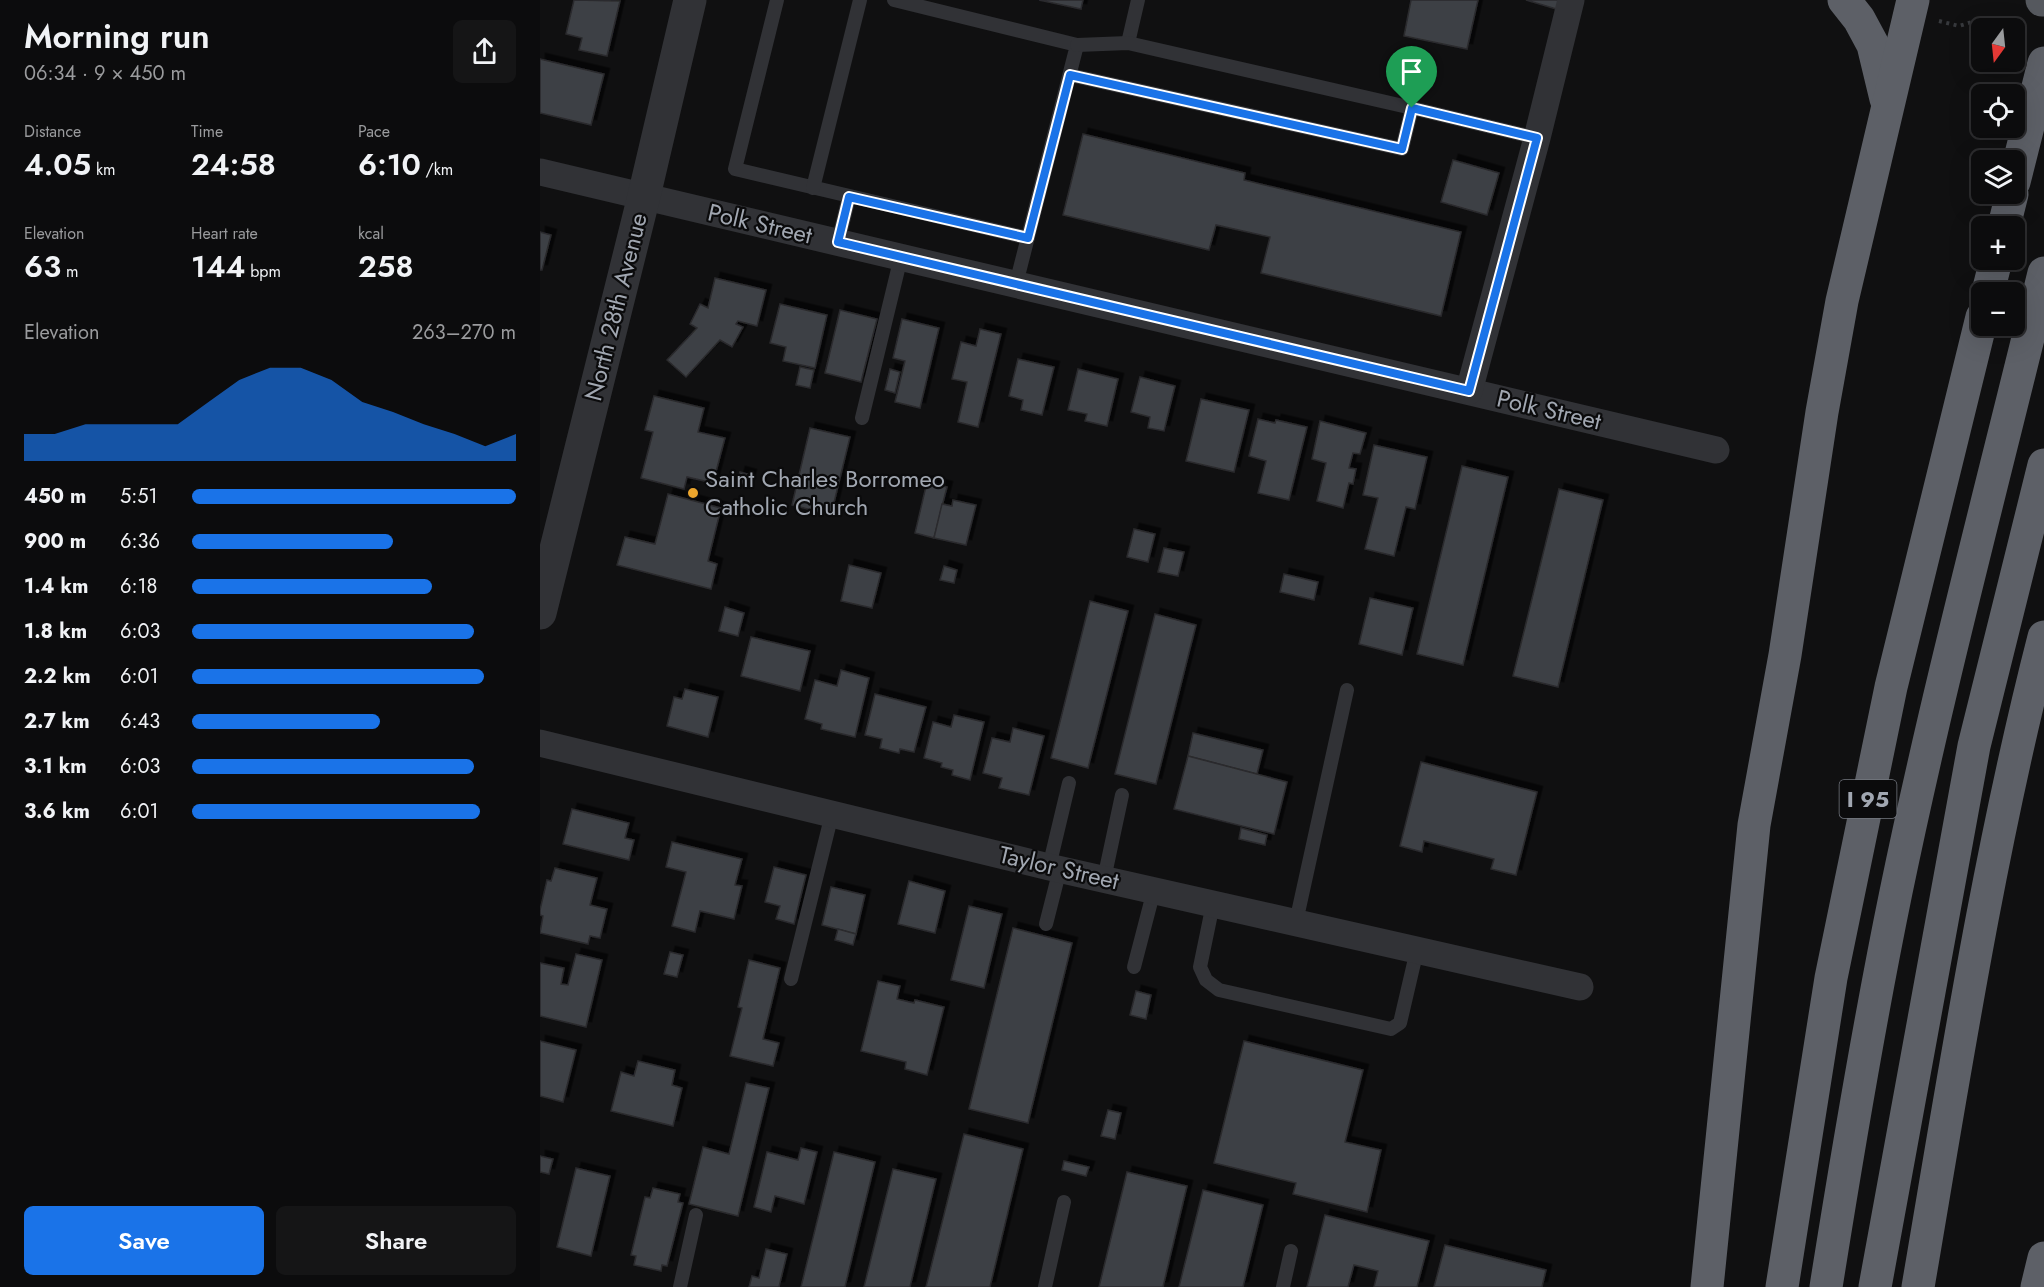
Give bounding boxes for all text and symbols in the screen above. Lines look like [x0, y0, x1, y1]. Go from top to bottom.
text: Morning run [24, 13, 210, 60]
north arrow [1971, 18, 2025, 72]
map controls [1971, 18, 2025, 336]
button: share [453, 20, 516, 83]
pin [1386, 46, 1437, 108]
icon: arrive [1395, 55, 1428, 88]
text: 06:34 · 9 × 450 m [24, 59, 186, 88]
button: locate [1971, 84, 2025, 138]
text: Distance [24, 120, 81, 143]
text: Time [191, 120, 223, 143]
text: Pace [358, 120, 390, 143]
text: 4.05 [24, 143, 91, 186]
text: 24:58 [191, 143, 276, 186]
text: 6:10 [358, 143, 421, 186]
button: layers [1971, 150, 2025, 204]
text: km [91, 158, 116, 181]
text: /km [421, 158, 453, 181]
street label: Polk Street [704, 195, 816, 253]
street label: North 28th Avenue [575, 209, 656, 405]
button: + [1971, 216, 2025, 270]
text: Elevation [24, 222, 84, 245]
text: Heart rate [191, 222, 258, 245]
text: kcal [358, 222, 384, 245]
text: 63 [24, 245, 61, 288]
text: 144 [191, 245, 245, 288]
text: 258 [358, 245, 414, 288]
text: m [61, 260, 78, 283]
text: bpm [245, 260, 281, 283]
button: − [1971, 282, 2025, 336]
text: Elevation [24, 318, 99, 347]
text: 263–270 m [412, 318, 516, 347]
street label: Polk Street [1493, 381, 1605, 439]
place label: Saint Charles Borromeo Catholic Church [705, 461, 945, 524]
text: 450 m [24, 482, 87, 511]
text: 5:51 [120, 482, 158, 511]
marker: Saint Charles Borromeo Catholic Church [686, 486, 700, 500]
text: 900 m [24, 527, 86, 556]
text: 6:36 [120, 527, 160, 556]
text: 1.4 km [24, 572, 89, 601]
text: 6:18 [120, 572, 157, 601]
text: 1.8 km [24, 617, 87, 646]
text: 6:03 [120, 617, 160, 646]
text: 2.2 km [24, 662, 91, 691]
text: 6:01 [120, 662, 159, 691]
text: 2.7 km [24, 707, 90, 736]
text: 6:43 [120, 707, 160, 736]
text: 3.1 km [24, 752, 87, 781]
text: 6:03 [120, 752, 160, 781]
road number: I 95 [1840, 780, 1896, 818]
text: 3.6 km [24, 797, 90, 826]
text: 6:01 [120, 797, 159, 826]
street label: Taylor Street [996, 837, 1123, 898]
button: Save [24, 1206, 264, 1275]
button: Share [276, 1206, 516, 1275]

